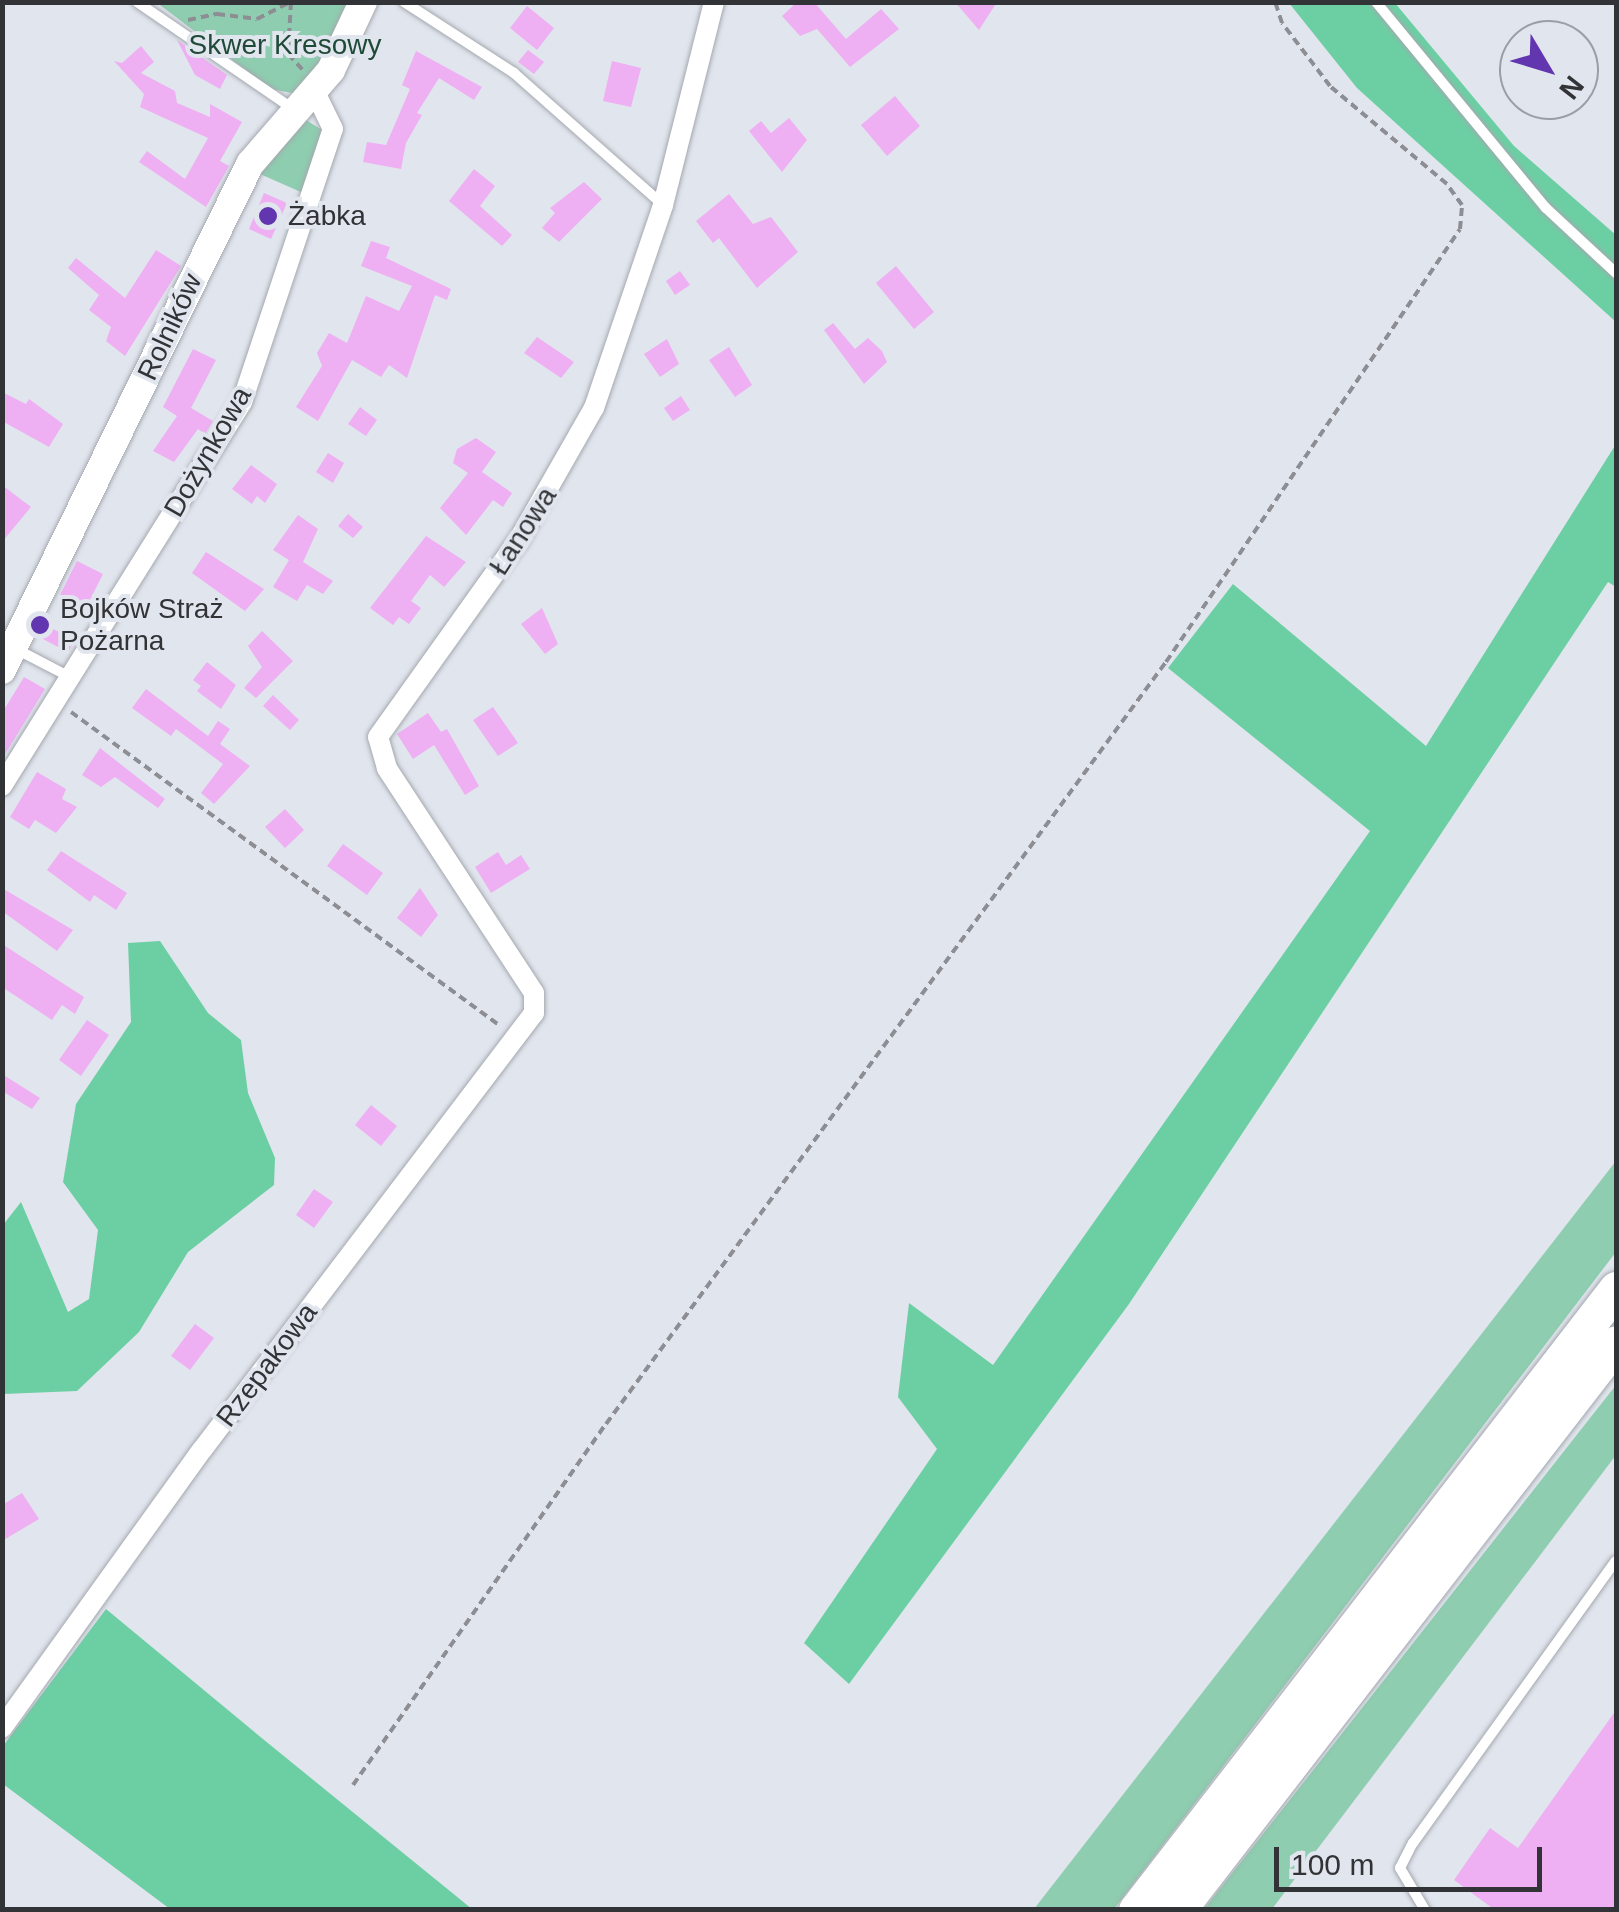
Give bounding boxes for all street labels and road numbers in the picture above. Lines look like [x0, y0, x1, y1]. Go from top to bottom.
street label: Rolników [131, 268, 209, 386]
street label: Dożynkowa [157, 381, 259, 523]
street label: Łanowa [482, 481, 564, 581]
street label: Rzepakowa [210, 1296, 324, 1434]

